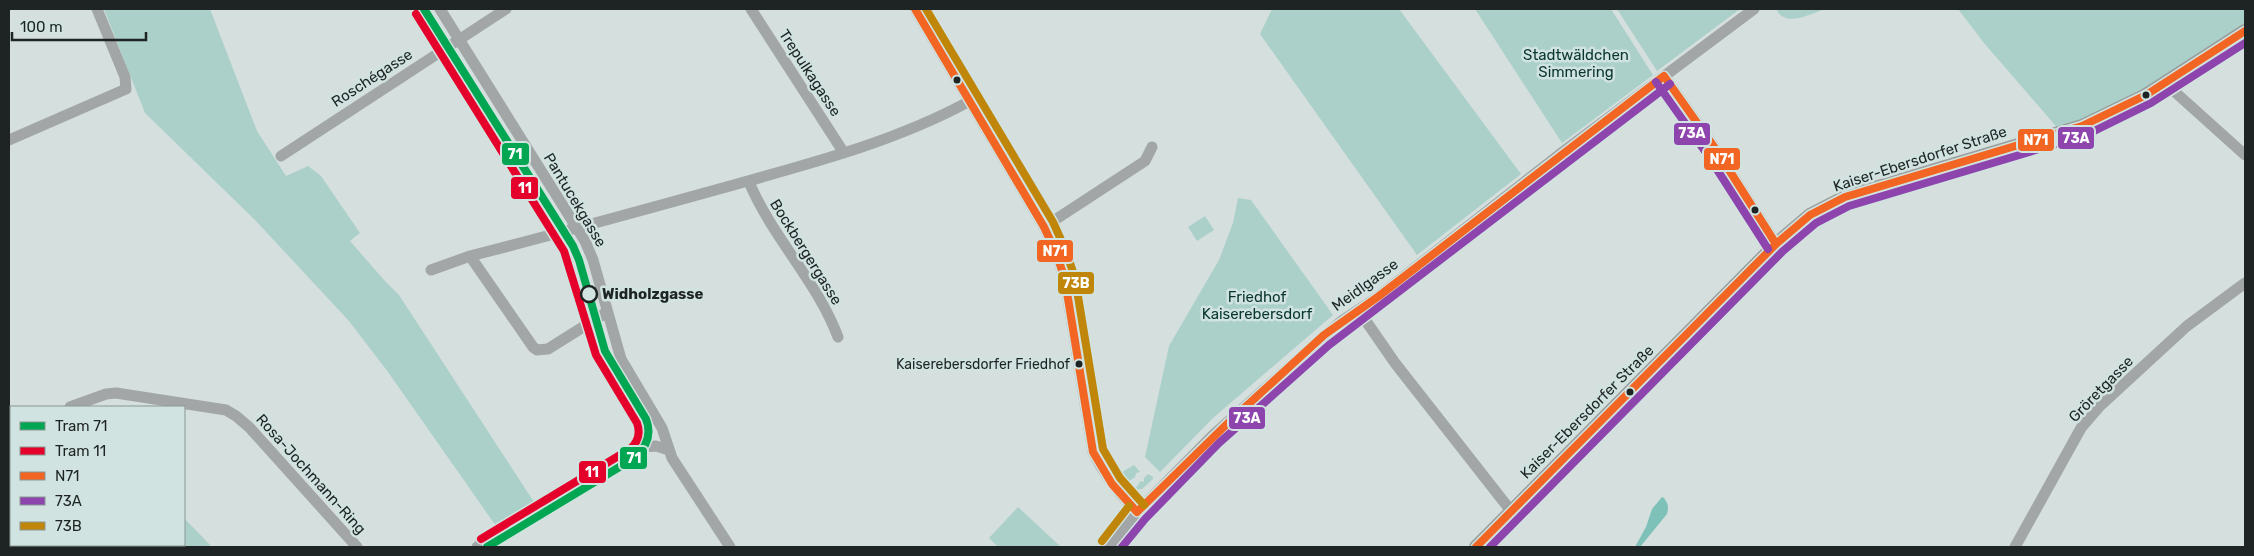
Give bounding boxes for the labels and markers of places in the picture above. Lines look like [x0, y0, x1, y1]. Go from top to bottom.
unlabelled marker [952, 75, 962, 85]
unlabelled marker [2141, 90, 2151, 100]
unlabelled marker [1750, 205, 1760, 215]
marker: Widholzgasse [580, 285, 598, 303]
place label: Widholzgasse [602, 285, 704, 303]
place label: Kaiserebersdorfer Friedhof [896, 356, 1071, 373]
marker: Kaiserebersdorfer Friedhof [1074, 359, 1084, 369]
unlabelled marker [1625, 387, 1635, 397]

